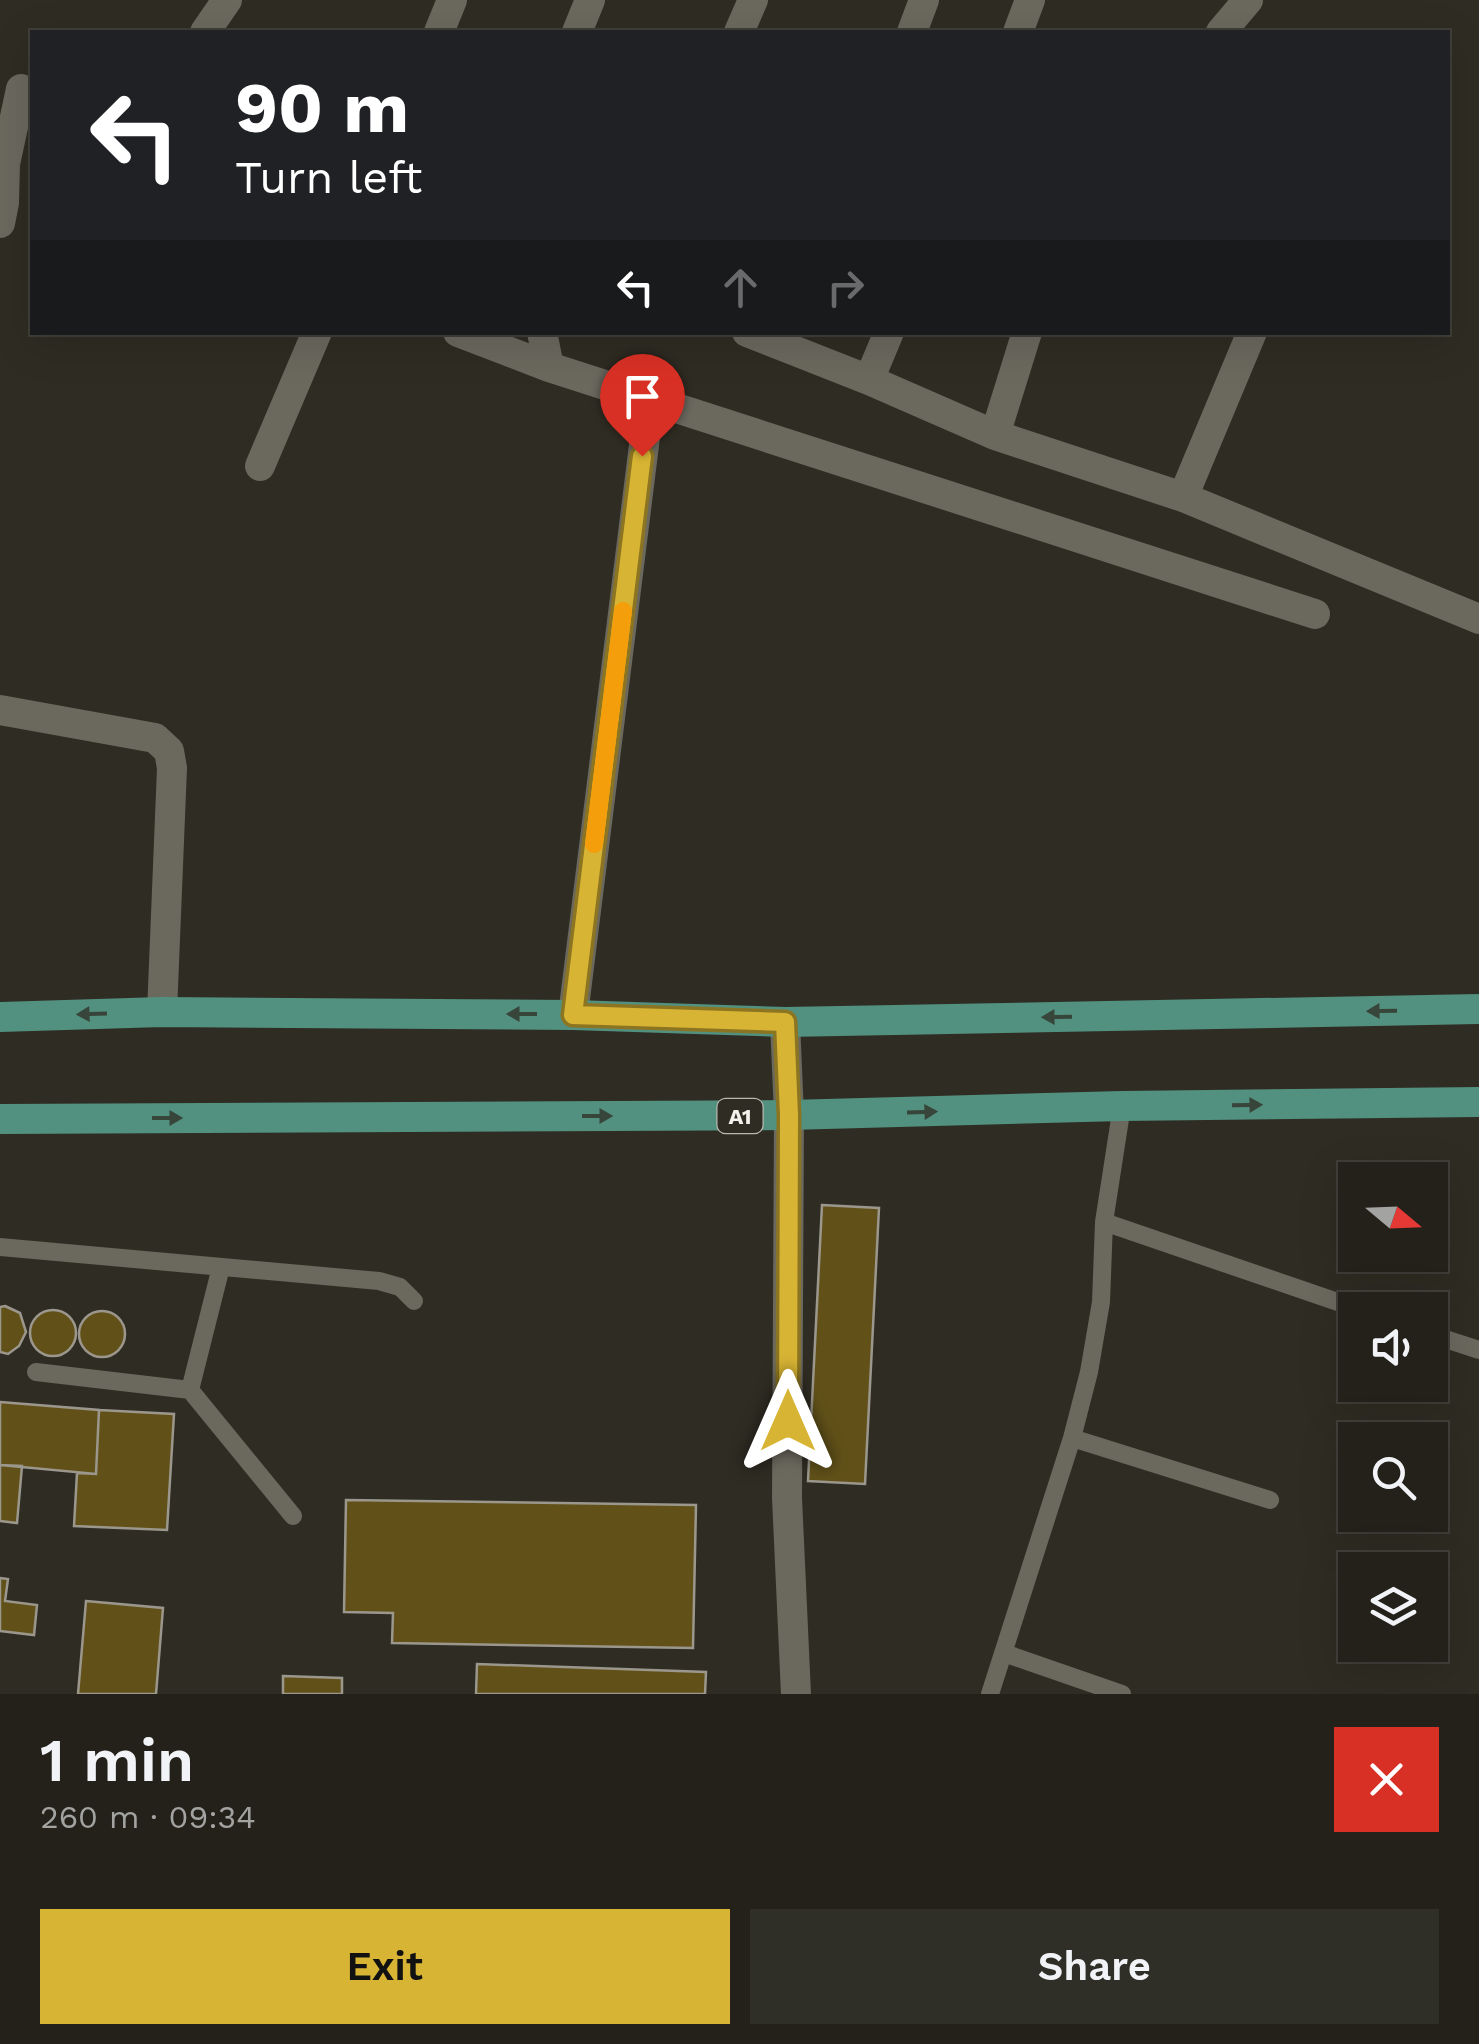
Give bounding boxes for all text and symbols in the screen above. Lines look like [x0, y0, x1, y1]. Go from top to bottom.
text: 90 m [235, 67, 409, 149]
icon: left [70, 70, 200, 200]
text: Turn left [235, 151, 422, 204]
icon: left [608, 260, 663, 315]
icon: ahead [713, 260, 768, 315]
icon: right [818, 260, 873, 315]
pin [600, 354, 685, 457]
icon: arrive [615, 369, 670, 424]
one-way arrow [1365, 1003, 1397, 1019]
one-way arrow [75, 1006, 107, 1022]
one-way arrow [505, 1006, 537, 1022]
one-way arrow [1040, 1009, 1072, 1025]
one-way arrow [1232, 1097, 1264, 1113]
road number: A1 [718, 1099, 762, 1133]
one-way arrow [907, 1103, 939, 1119]
one-way arrow [582, 1108, 614, 1124]
one-way arrow [152, 1110, 184, 1126]
north arrow [1338, 1162, 1448, 1272]
map controls [1338, 1162, 1448, 1662]
button: sound [1338, 1292, 1448, 1402]
position arrow [736, 1369, 840, 1473]
button: search [1338, 1422, 1448, 1532]
button: layers [1338, 1552, 1448, 1662]
text: 1 min [40, 1725, 194, 1796]
button: close [1334, 1727, 1439, 1832]
text: 260 m · 09:34 [40, 1798, 256, 1836]
button: Exit [40, 1909, 730, 2024]
button: Share [750, 1909, 1439, 2024]

